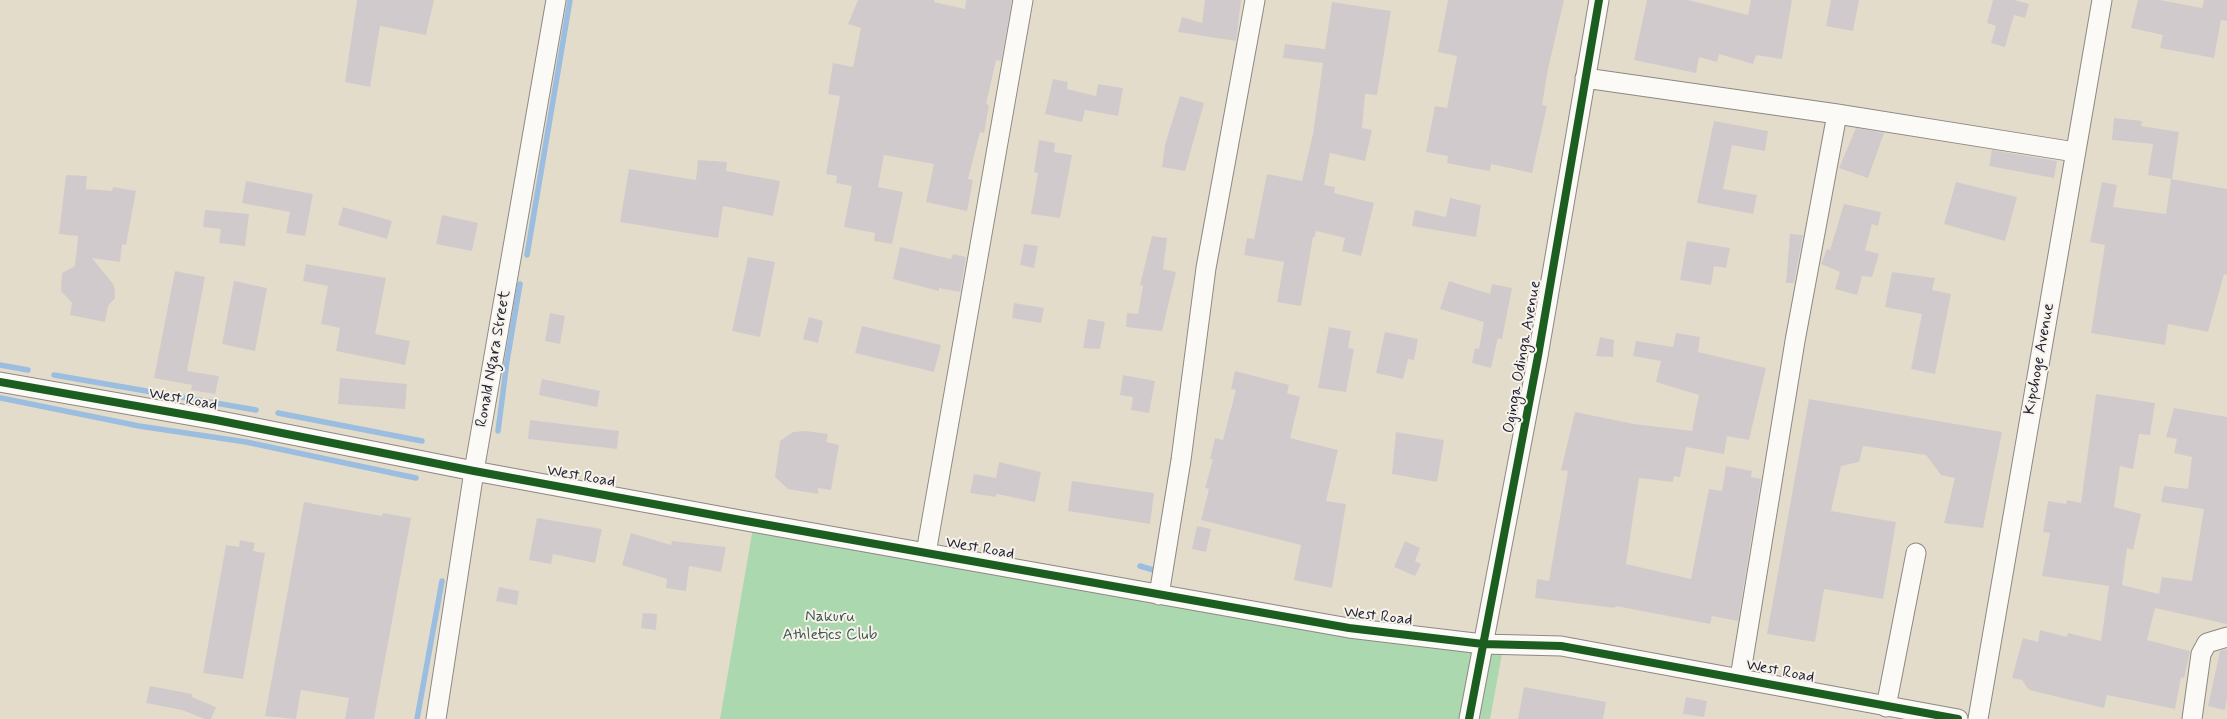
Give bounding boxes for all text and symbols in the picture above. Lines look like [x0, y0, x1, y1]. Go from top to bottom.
street label: Oginga Odinga Avenue [1500, 279, 1546, 435]
street label: Ronald Ngara Street [473, 289, 515, 429]
street label: Kipchoge Avenue [2021, 302, 2059, 416]
street label: West Road [147, 385, 219, 415]
street label: West Road [545, 462, 617, 492]
street label: West Road [944, 534, 1016, 564]
street label: West Road [1343, 603, 1413, 631]
park label: Nakuru Athletics Club [783, 608, 877, 646]
street label: West Road [1744, 656, 1816, 688]

